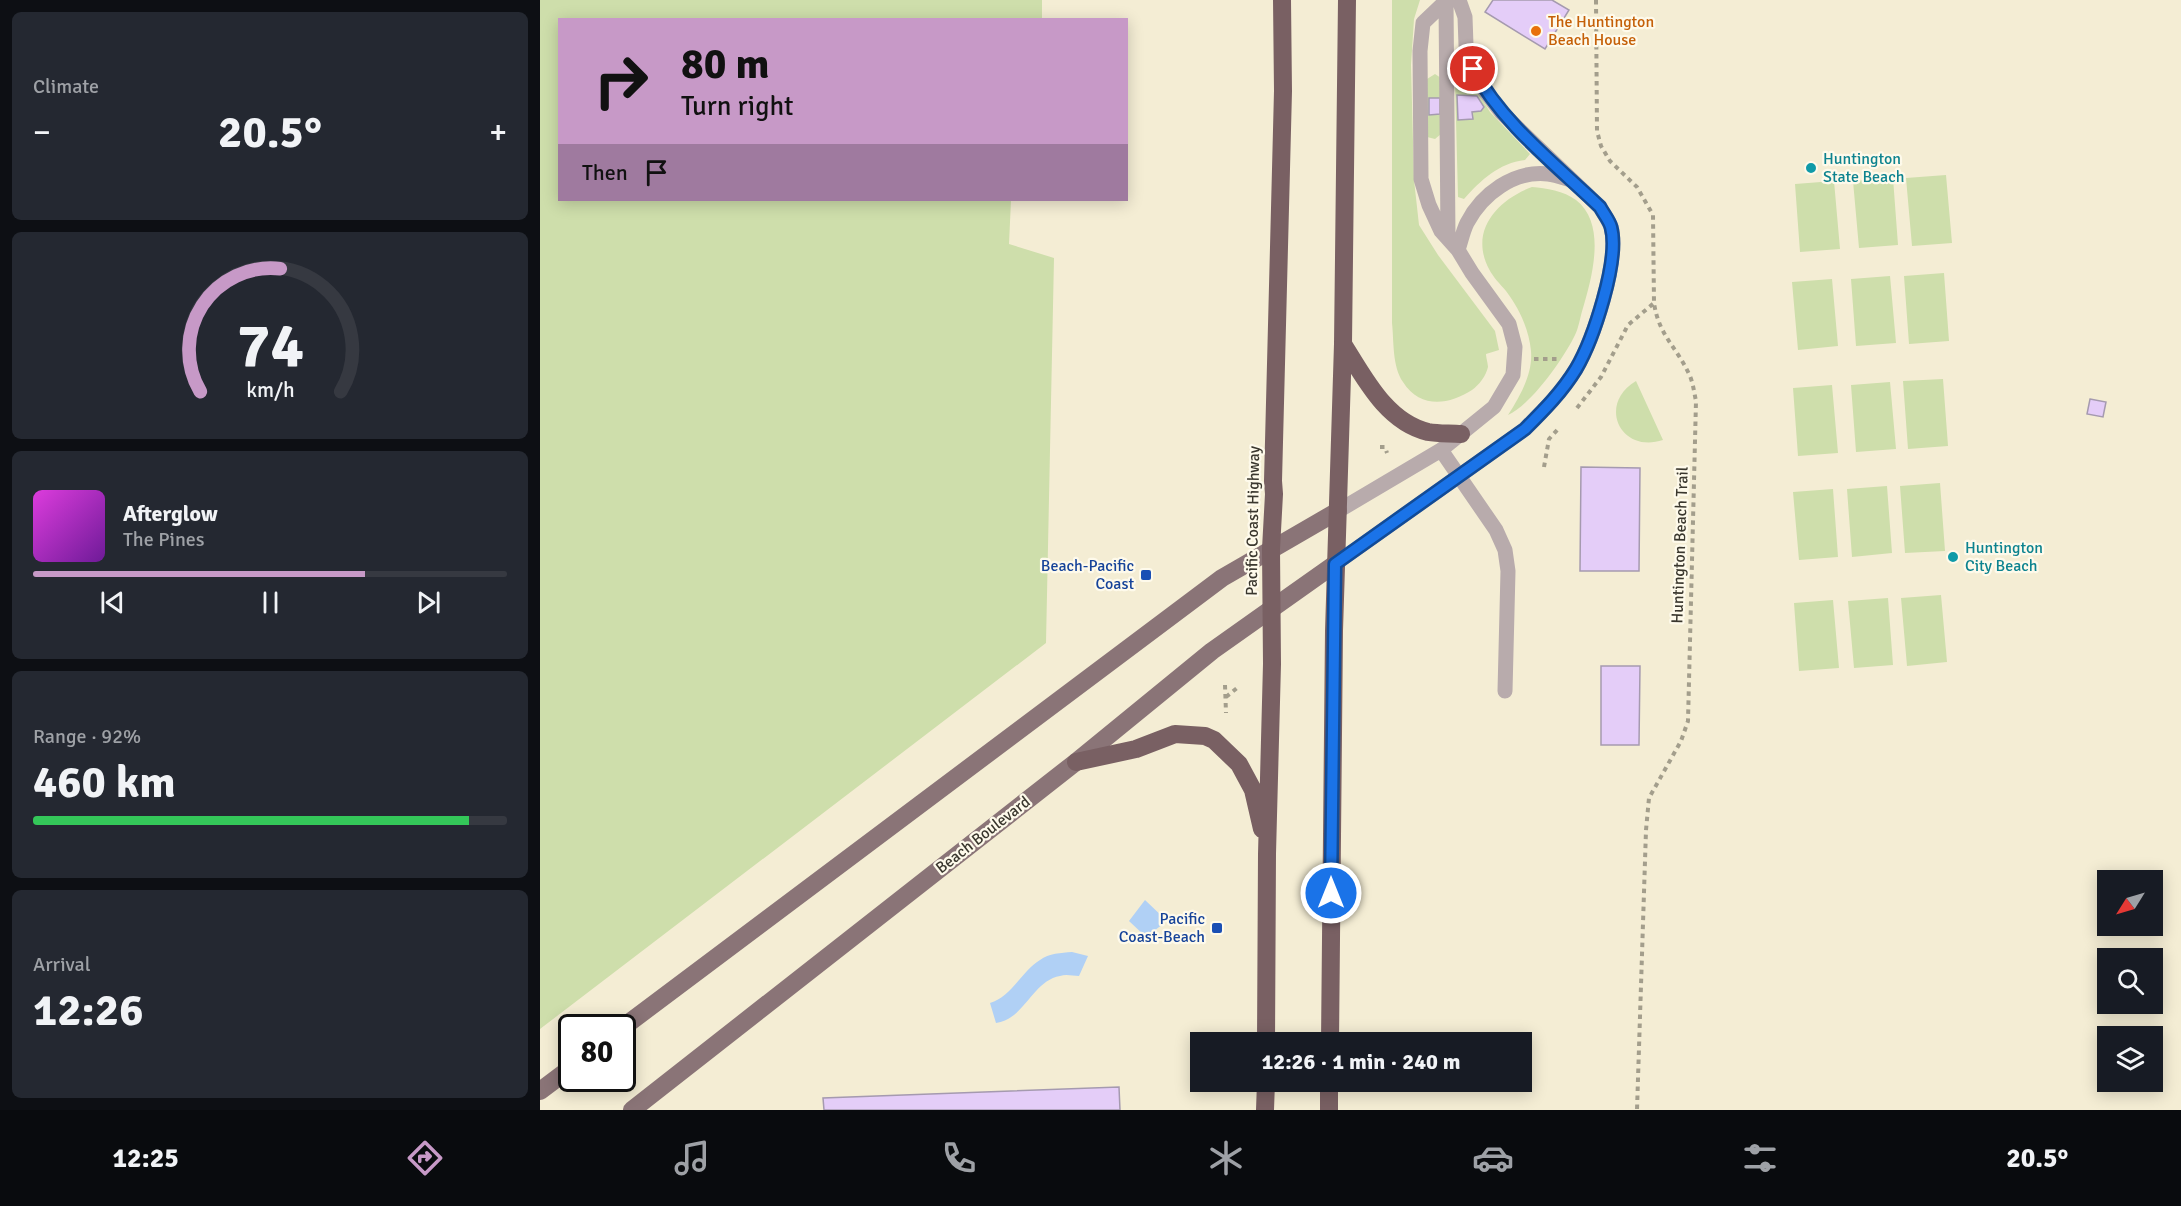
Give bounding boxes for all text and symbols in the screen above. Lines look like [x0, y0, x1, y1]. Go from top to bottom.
place label: The Huntington Beach House [1548, 12, 1654, 50]
marker: The Huntington Beach House [1529, 24, 1543, 38]
text: 80 m [681, 39, 770, 90]
icon: right [582, 42, 660, 120]
pin [1447, 43, 1498, 94]
icon: arrive [1456, 52, 1489, 85]
text: Climate [33, 74, 99, 99]
text: Turn right [681, 90, 794, 123]
text: 20.5° [218, 105, 322, 160]
text: − [33, 112, 51, 153]
text: + [489, 112, 507, 153]
place label: Huntington State Beach [1823, 149, 1904, 187]
icon: arrive [640, 156, 673, 189]
text: Then [582, 159, 628, 186]
marker: Huntington State Beach [1804, 161, 1818, 175]
text: 74 [236, 308, 304, 385]
text: km/h [246, 378, 294, 404]
street label: Pacific Coast Highway [1242, 445, 1264, 596]
street label: Huntington Beach Trail [1667, 466, 1693, 624]
text: Afterglow [123, 500, 218, 527]
text: The Pines [123, 527, 205, 552]
place label: Huntington City Beach [1965, 538, 2043, 576]
marker: Huntington City Beach [1946, 550, 1960, 564]
place label: Beach-Pacific Coast [1041, 556, 1134, 594]
marker: Beach-Pacific Coast [1139, 568, 1153, 582]
icon: previous [96, 586, 129, 619]
icon: pause [254, 586, 287, 619]
icon: next [412, 586, 445, 619]
text: Range · 92% [33, 724, 141, 749]
text: 460 km [33, 755, 176, 810]
street label: Beach Boulevard [932, 792, 1034, 878]
position arrow [1299, 861, 1363, 925]
north arrow [2097, 870, 2163, 936]
map controls [2097, 870, 2163, 1092]
place label: Pacific Coast-Beach [1119, 909, 1205, 947]
marker: Pacific Coast-Beach [1210, 921, 1224, 935]
button: search [2097, 948, 2163, 1014]
text: Arrival [33, 952, 91, 977]
text: 12:26 [33, 983, 143, 1038]
speed limit sign: 80 [558, 1014, 636, 1092]
button: layers [2097, 1026, 2163, 1092]
text: 12:26 · 1 min · 240 m [1261, 1048, 1461, 1075]
icon: directions [404, 1137, 446, 1179]
icon: music [671, 1137, 713, 1179]
icon: phone [938, 1137, 980, 1179]
icon: climate [1205, 1137, 1247, 1179]
icon: car [1472, 1137, 1514, 1179]
icon: filters [1739, 1137, 1781, 1179]
text: 12:25 [113, 1142, 179, 1175]
text: 20.5° [2006, 1142, 2068, 1175]

